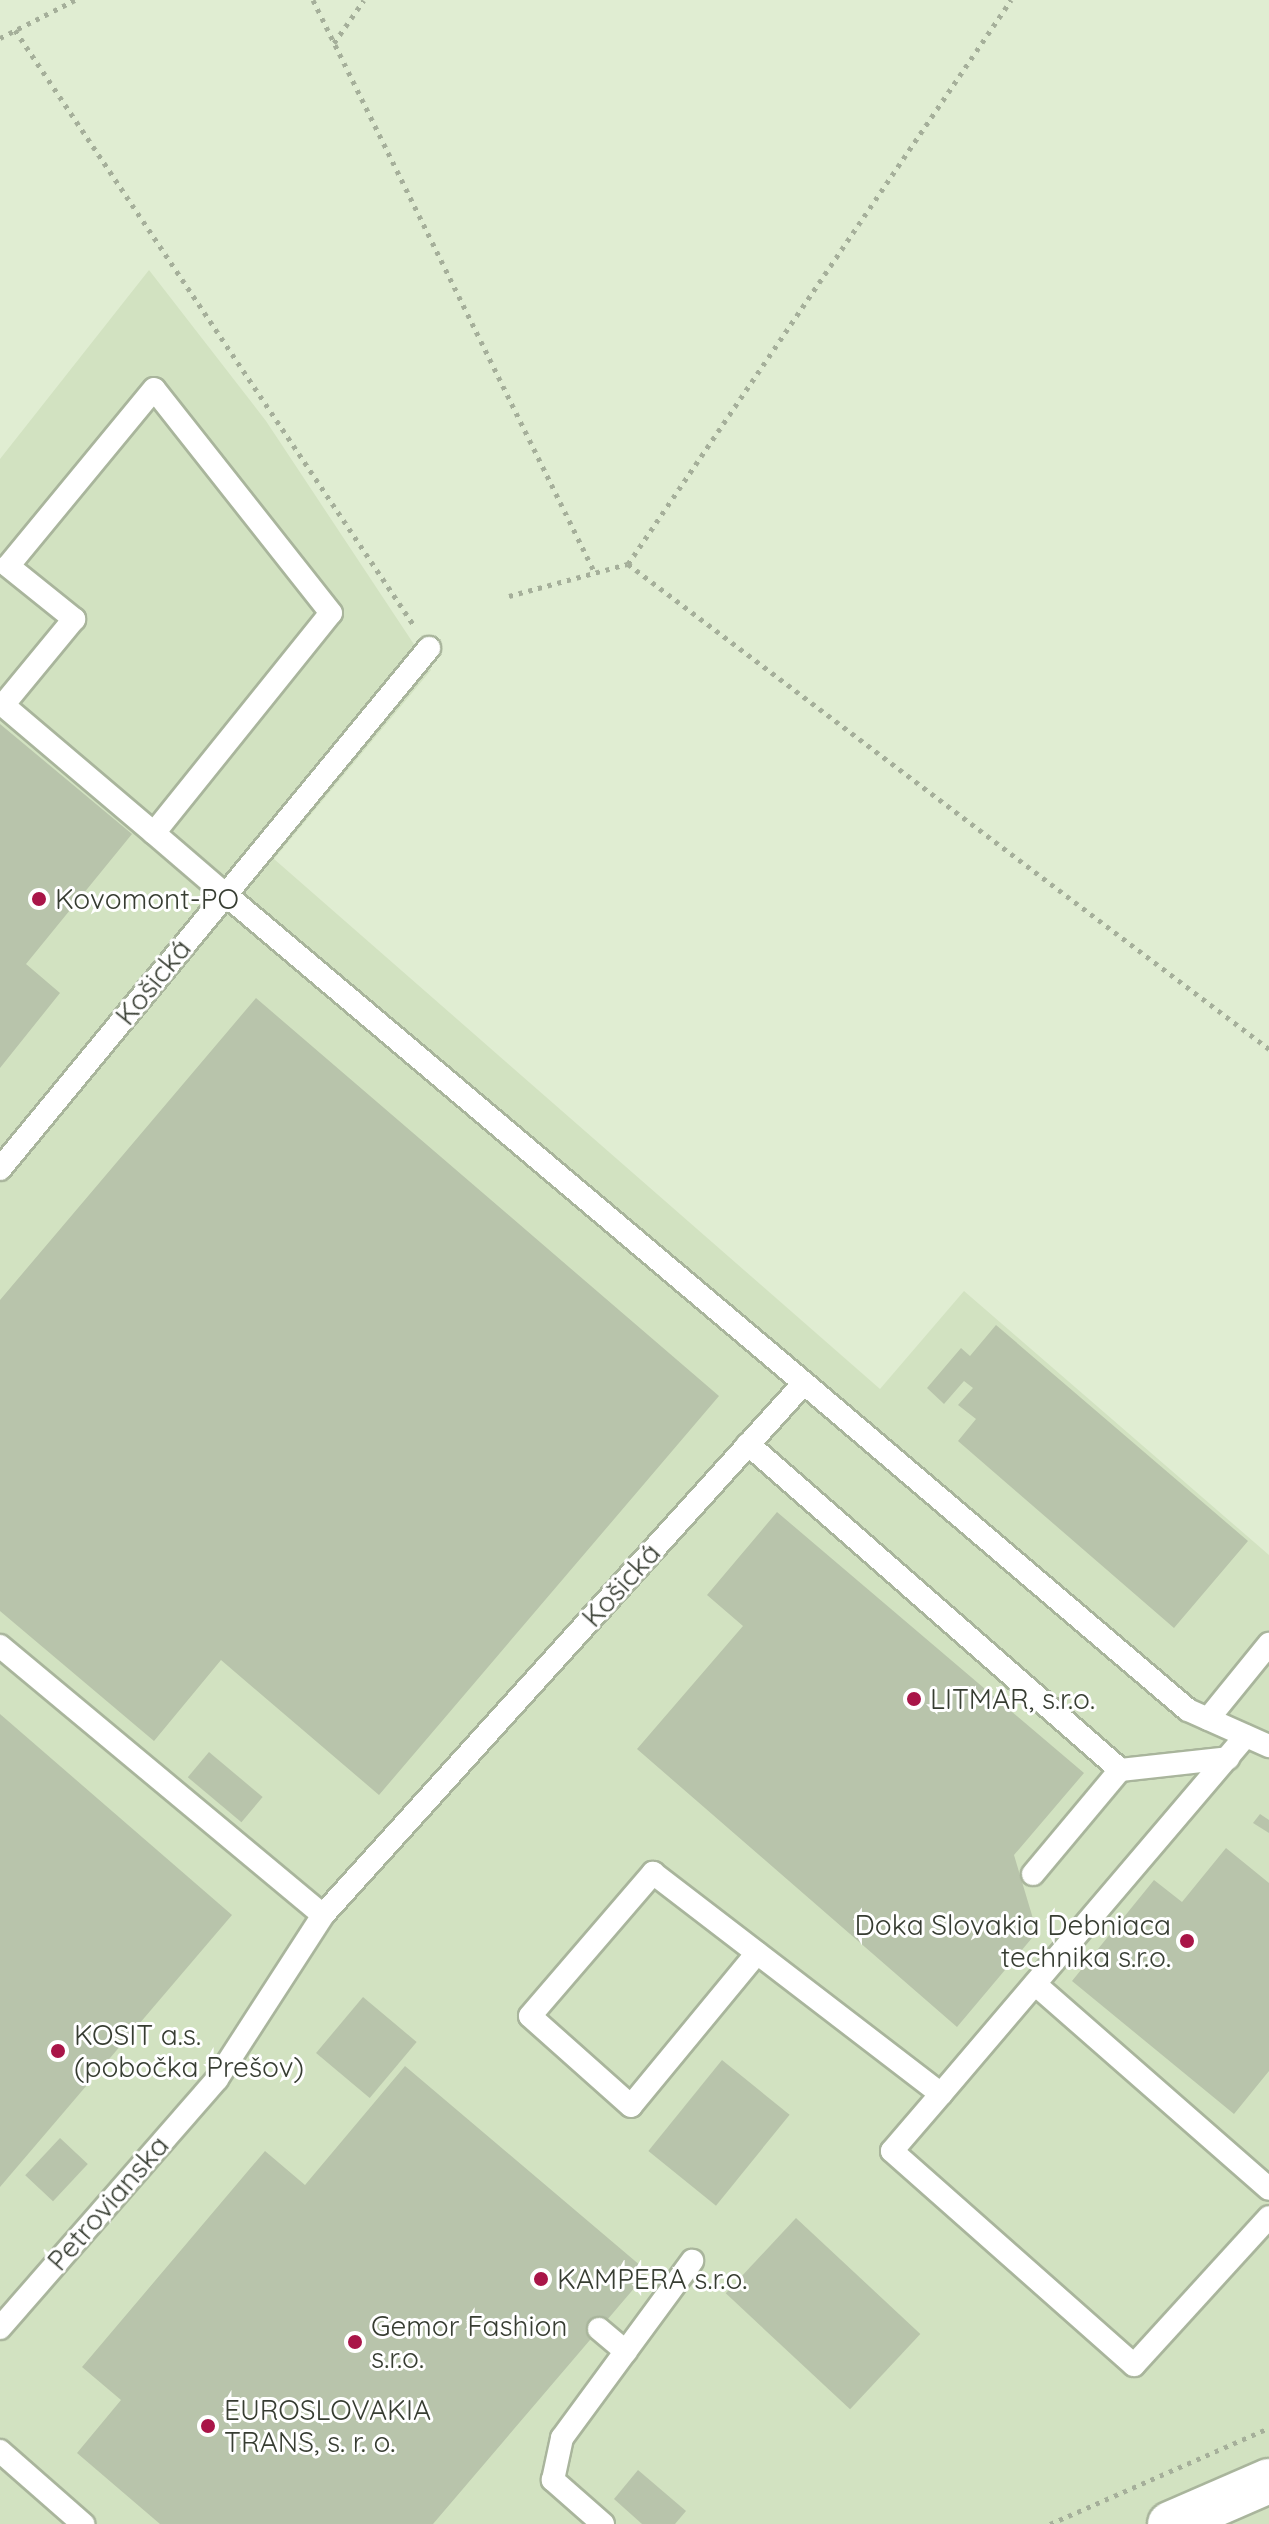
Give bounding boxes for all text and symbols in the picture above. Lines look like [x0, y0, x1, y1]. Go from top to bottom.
place label: Kovomont-PO [55, 882, 239, 916]
marker: Kovomont-PO [30, 890, 48, 908]
street label: Košická [108, 932, 198, 1032]
street label: Košická [575, 1536, 667, 1634]
place label: LITMAR, s.r.o. [930, 1682, 1095, 1716]
marker: LITMAR, s.r.o. [905, 1690, 923, 1708]
place label: Doka Slovakia Debniaca technika s.r.o. [855, 1908, 1171, 1974]
marker: Doka Slovakia Debniaca technika s.r.o. [1178, 1932, 1196, 1950]
place label: KOSIT a.s. (pobočka Prešov) [74, 2018, 304, 2084]
marker: KOSIT a.s. (pobočka Prešov) [49, 2042, 67, 2060]
street label: Petrovianska [40, 2129, 176, 2277]
place label: KAMPERA s.r.o. [557, 2262, 747, 2296]
marker: KAMPERA s.r.o. [532, 2270, 550, 2288]
place label: Gemor Fashion s.r.o. [371, 2309, 568, 2375]
marker: Gemor Fashion s.r.o. [346, 2333, 364, 2351]
place label: EUROSLOVAKIA TRANS, s. r. o. [224, 2393, 431, 2459]
marker: EUROSLOVAKIA TRANS, s. r. o. [199, 2417, 217, 2435]

